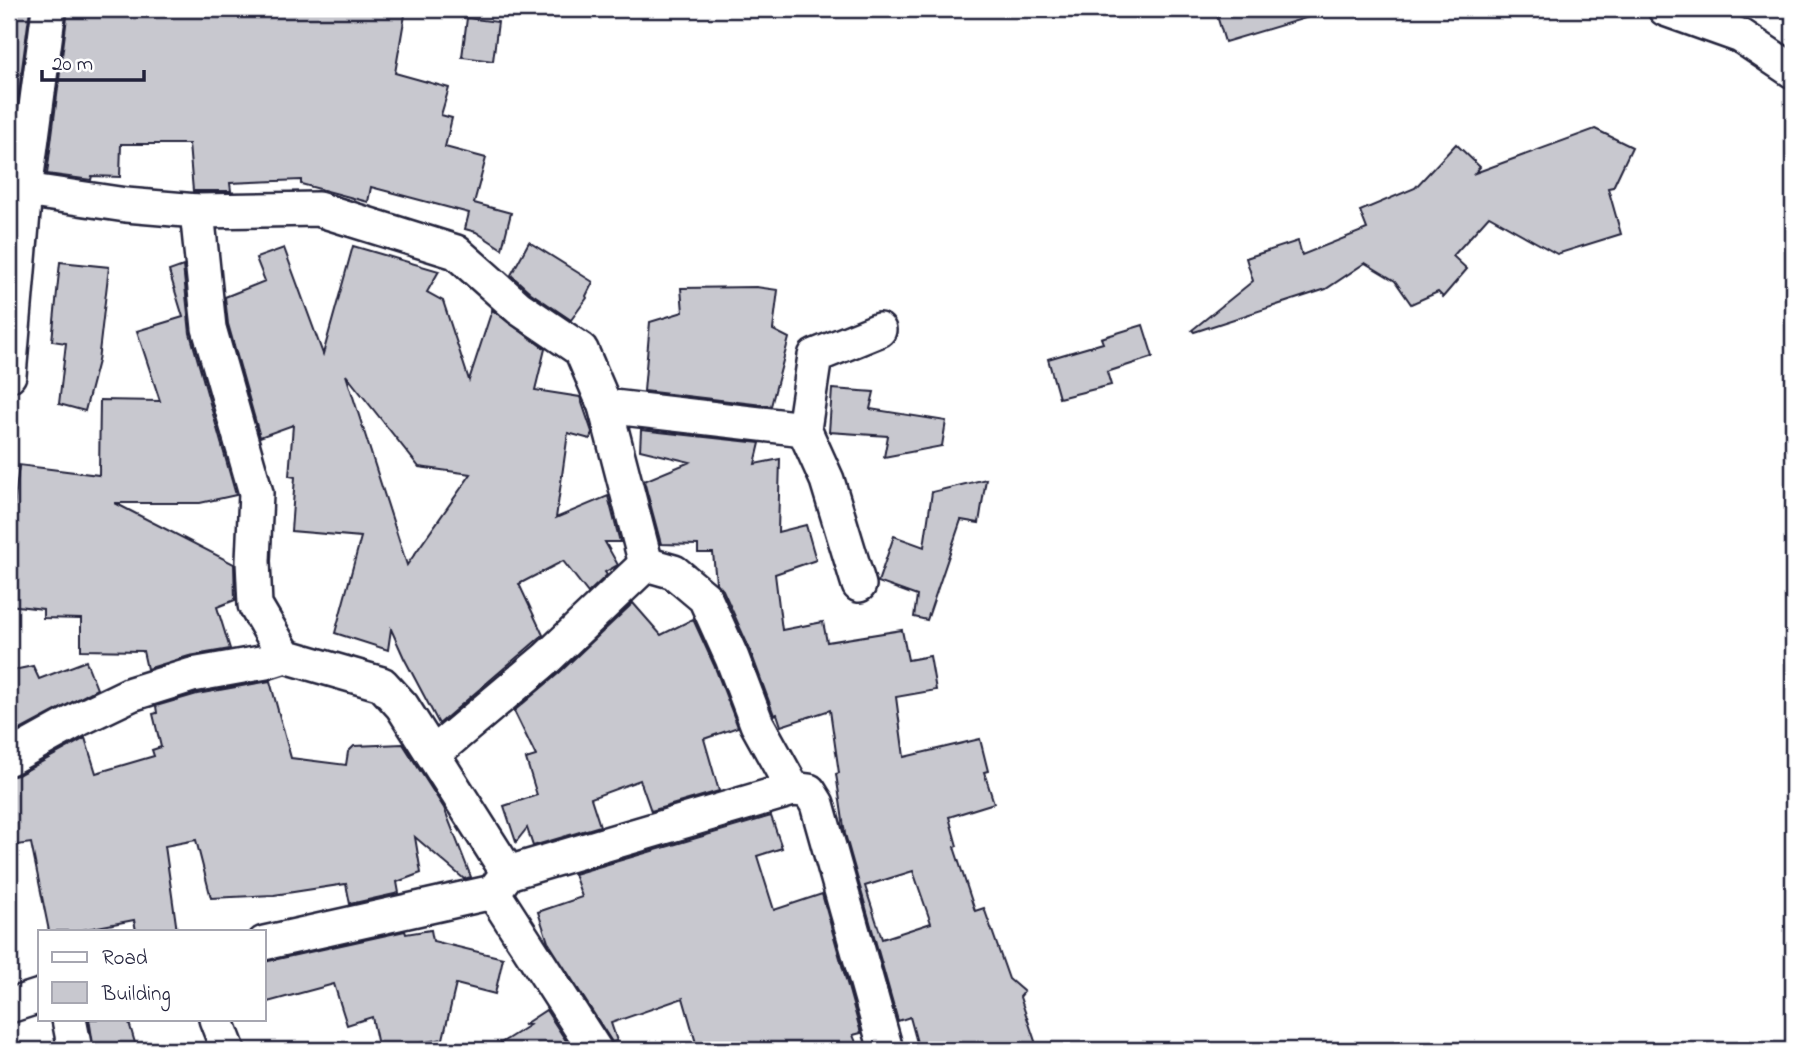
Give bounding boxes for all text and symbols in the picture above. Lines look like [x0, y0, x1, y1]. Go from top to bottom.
scale bar [42, 38, 144, 82]
text: 20 m [52, 50, 93, 80]
legend [38, 930, 266, 1020]
text: Road [102, 944, 148, 974]
text: Building [101, 980, 171, 1012]

